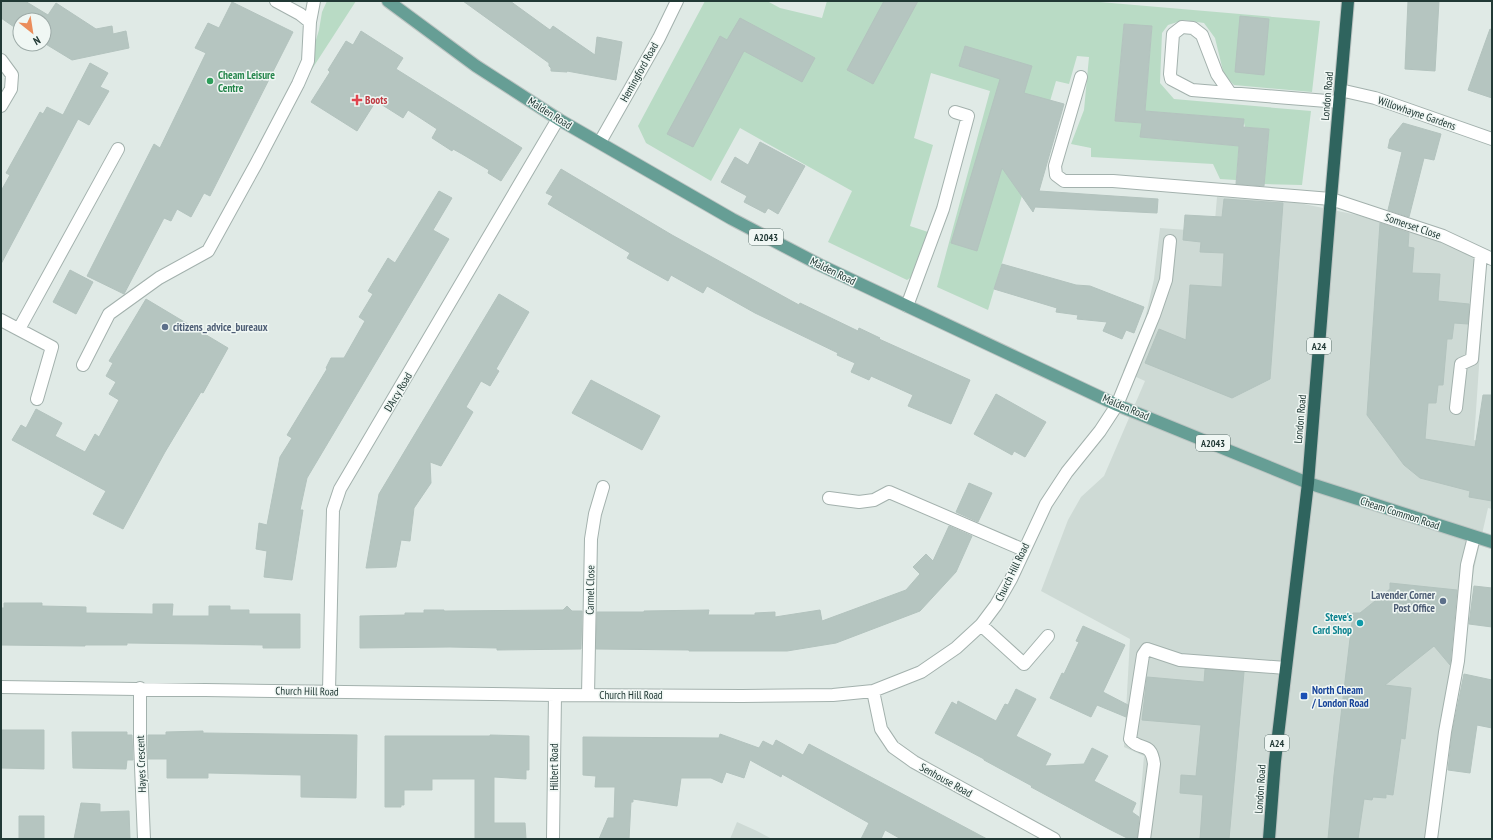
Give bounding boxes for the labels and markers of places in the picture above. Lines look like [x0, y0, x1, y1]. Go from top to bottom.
place label: Cheam Leisure Centre [218, 68, 275, 95]
marker: Cheam Leisure Centre [205, 76, 215, 86]
place label: Boots [365, 93, 387, 107]
marker: Boots [352, 95, 362, 105]
place label: citizens_advice_bureaux [173, 320, 268, 334]
marker: citizens_advice_bureaux [160, 322, 170, 332]
place label: Lavender Corner Post Office [1371, 588, 1436, 615]
marker: Lavender Corner Post Office [1438, 596, 1448, 606]
place label: Steve's Card Shop [1313, 610, 1352, 637]
marker: Steve's Card Shop [1355, 618, 1365, 628]
place label: North Cheam / London Road [1311, 683, 1369, 710]
marker: North Cheam / London Road [1299, 691, 1309, 701]

